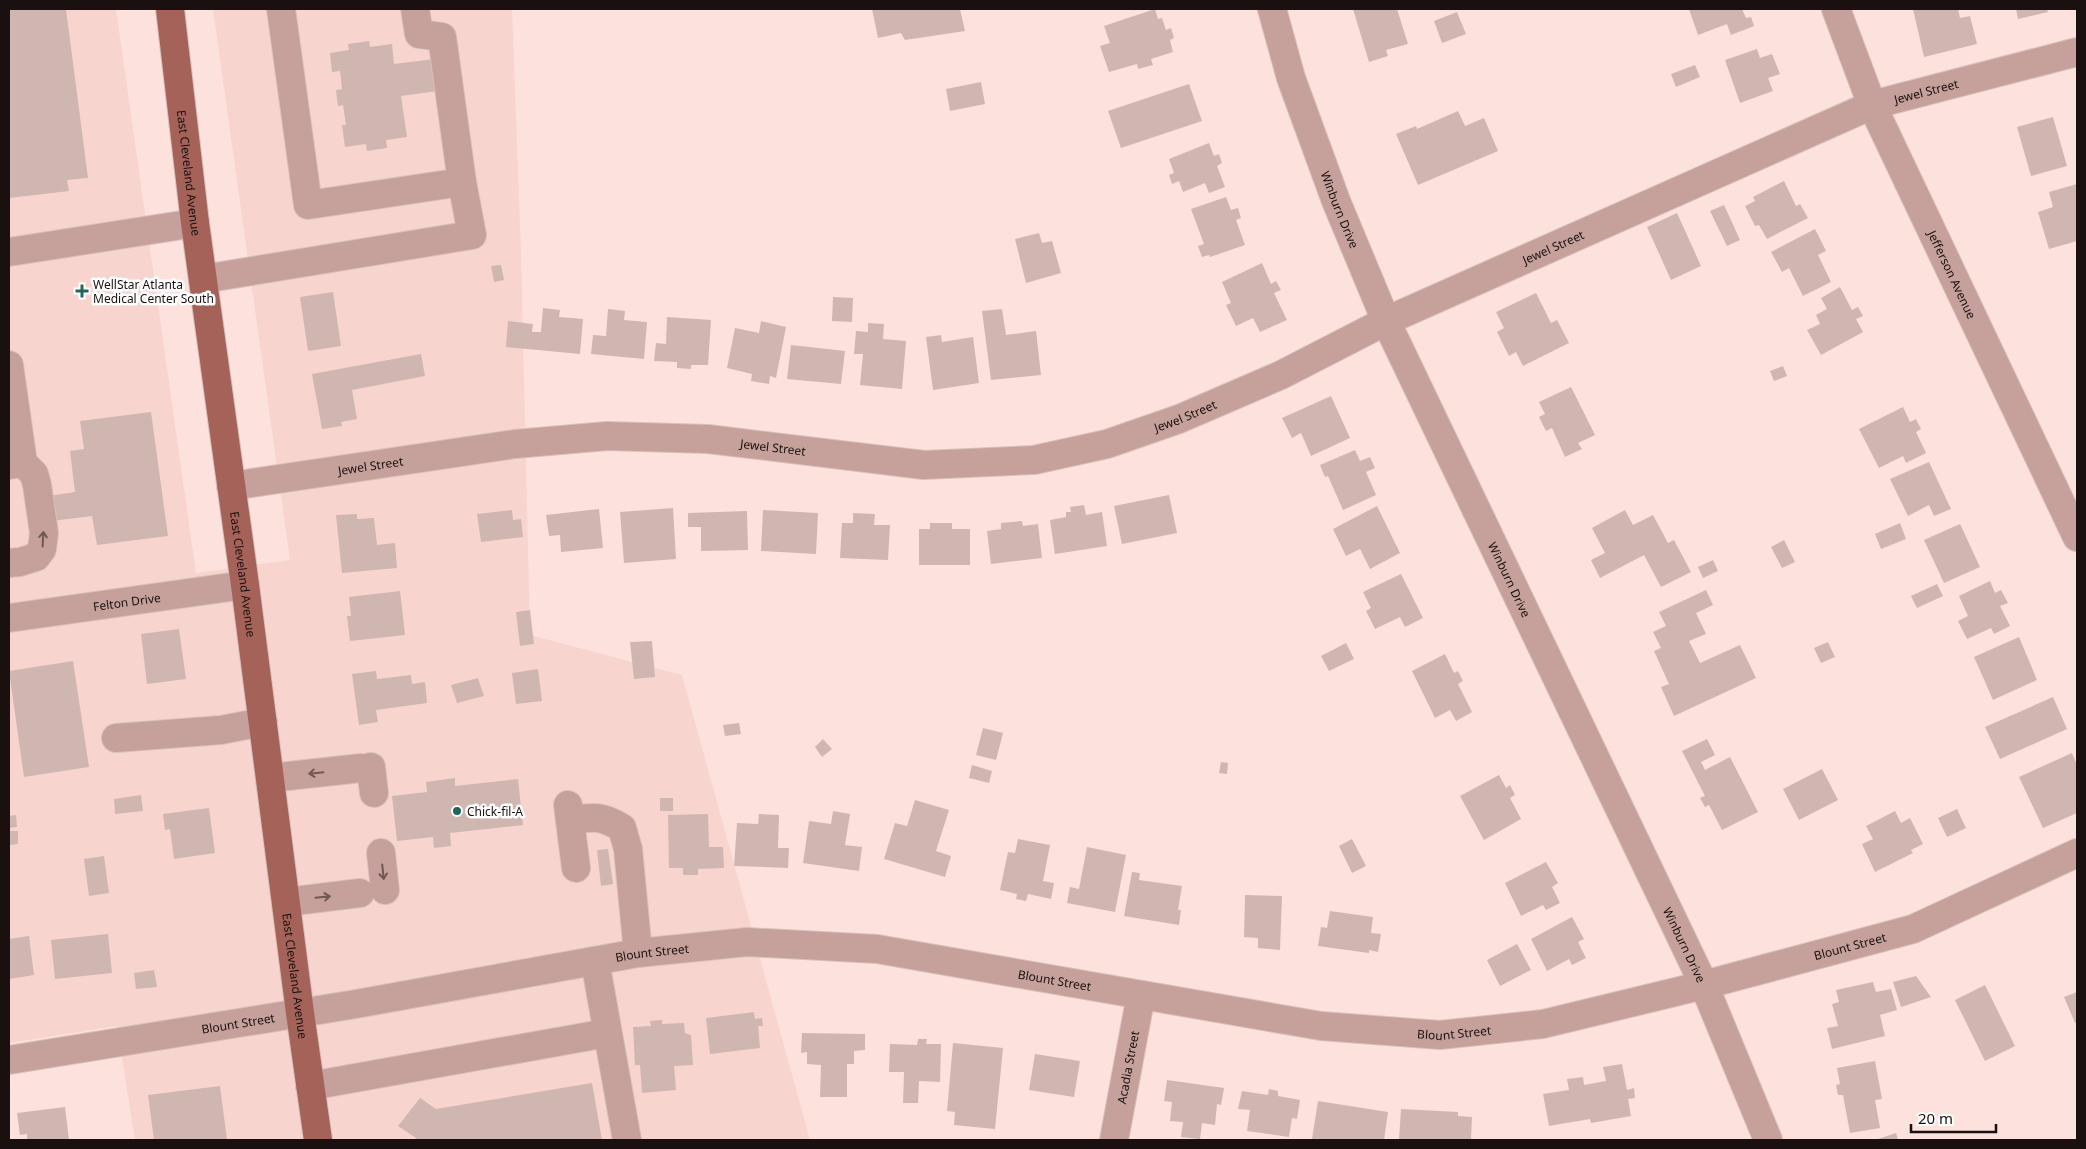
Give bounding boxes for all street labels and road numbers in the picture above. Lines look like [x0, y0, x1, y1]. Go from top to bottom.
street label: Jewel Street [1891, 74, 1961, 108]
street label: East Cleveland Avenue [173, 109, 205, 237]
street label: Winburn Drive [1317, 169, 1363, 251]
street label: Jewel Street [1519, 225, 1587, 268]
street label: Jefferson Avenue [1924, 227, 1981, 321]
street label: Jewel Street [1151, 395, 1220, 436]
street label: Jewel Street [738, 434, 807, 459]
street label: Jewel Street [336, 452, 405, 479]
street label: East Cleveland Avenue [226, 510, 260, 638]
street label: Winburn Drive [1484, 539, 1535, 620]
street label: Felton Drive [92, 588, 162, 615]
street label: Winburn Drive [1659, 904, 1710, 985]
street label: East Cleveland Avenue [279, 912, 312, 1040]
street label: Blount Street [1812, 928, 1888, 964]
street label: Blount Street [614, 939, 690, 965]
street label: Blount Street [1017, 965, 1093, 995]
street label: Blount Street [200, 1009, 277, 1037]
street label: Blount Street [1417, 1021, 1493, 1044]
street label: Acadia Street [1112, 1029, 1143, 1105]

